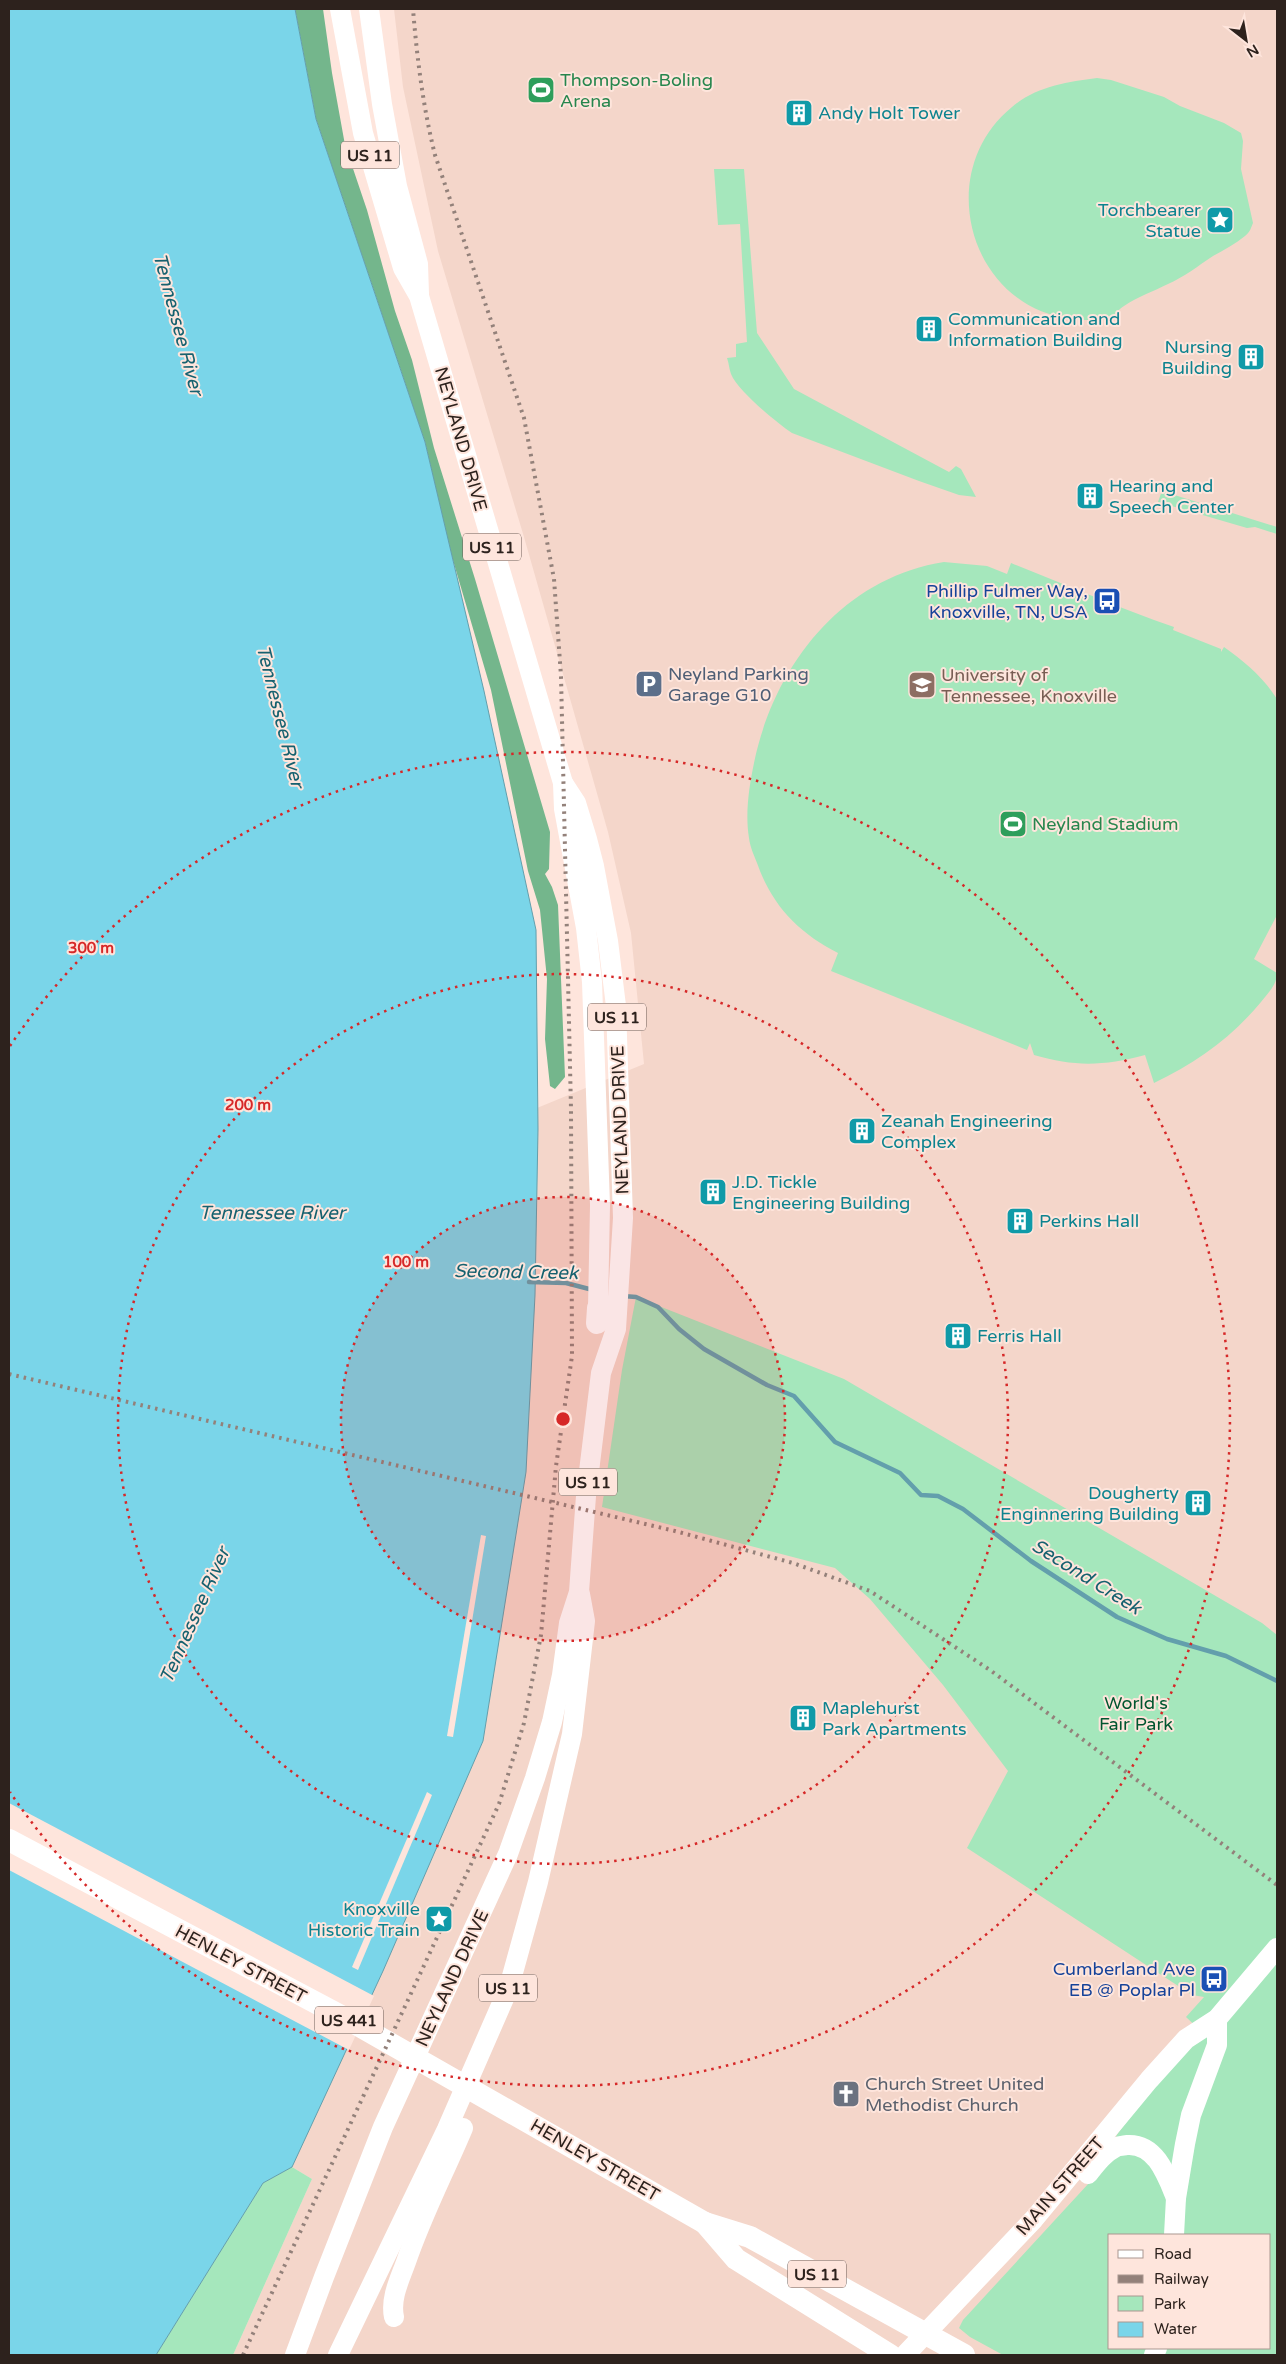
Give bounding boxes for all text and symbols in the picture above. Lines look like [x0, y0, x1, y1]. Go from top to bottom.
north arrow [1221, 15, 1271, 65]
text: N [1243, 41, 1262, 61]
place label: Thompson-Boling Arena [560, 69, 713, 112]
sports icon: Thompson-Boling Arena [526, 75, 556, 105]
building icon: Andy Holt Tower [784, 98, 814, 128]
place label: Andy Holt Tower [818, 102, 960, 124]
road number: US 11 [341, 142, 399, 168]
place label: Torchbearer Statue [1098, 199, 1201, 242]
place icon: Torchbearer Statue [1205, 205, 1235, 235]
water label: Tennessee River [149, 251, 208, 400]
place label: Communication and Information Building [948, 308, 1123, 351]
building icon: Communication and Information Building [914, 314, 944, 344]
place label: Nursing Building [1162, 336, 1232, 379]
building icon: Nursing Building [1236, 342, 1266, 372]
street label: NEYLAND DRIVE [430, 364, 492, 514]
place label: Hearing and Speech Center [1109, 475, 1234, 518]
building icon: Hearing and Speech Center [1075, 481, 1105, 511]
road number: US 11 [463, 534, 521, 560]
place label: Phillip Fulmer Way, Knoxville, TN, USA [926, 580, 1088, 623]
bus stop icon: Phillip Fulmer Way, Knoxville, TN, USA [1092, 586, 1122, 616]
water label: Tennessee River [252, 643, 309, 792]
place label: Neyland Parking Garage G10 [668, 663, 809, 706]
place label: University of Tennessee, Knoxville [941, 664, 1117, 707]
parking icon: Neyland Parking Garage G10 [634, 669, 664, 699]
school or university icon: University of Tennessee, Knoxville [907, 670, 937, 700]
sports icon: Neyland Stadium [998, 809, 1028, 839]
place label: Neyland Stadium [1032, 813, 1179, 835]
text: 300 m [68, 939, 114, 957]
road number: US 11 [588, 1004, 646, 1030]
street label: NEYLAND DRIVE [606, 1045, 634, 1195]
text: 200 m [225, 1096, 271, 1114]
place label: Zeanah Engineering Complex [881, 1110, 1053, 1153]
building icon: Zeanah Engineering Complex [847, 1116, 877, 1146]
place label: J.D. Tickle Engineering Building [732, 1171, 910, 1214]
building icon: J.D. Tickle Engineering Building [698, 1177, 728, 1207]
water label: Tennessee River [199, 1202, 348, 1224]
building icon: Perkins Hall [1005, 1206, 1035, 1236]
place label: Perkins Hall [1039, 1210, 1139, 1232]
text: 100 m [383, 1253, 429, 1271]
water label: Second Creek [454, 1260, 580, 1284]
building icon: Ferris Hall [943, 1321, 973, 1351]
place label: Ferris Hall [977, 1325, 1062, 1347]
centre of rings [554, 1410, 572, 1428]
road number: US 11 [559, 1468, 617, 1495]
place label: Dougherty Enginnering Building [1000, 1482, 1179, 1525]
building icon: Dougherty Enginnering Building [1183, 1488, 1213, 1518]
water label: Second Creek [1028, 1535, 1146, 1620]
water label: Tennessee River [155, 1542, 236, 1687]
park label: World's Fair Park [1099, 1692, 1173, 1735]
place label: Maplehurst Park Apartments [822, 1697, 967, 1740]
building icon: Maplehurst Park Apartments [788, 1703, 818, 1733]
place label: Knoxville Historic Train [308, 1898, 420, 1941]
place icon: Knoxville Historic Train [424, 1904, 454, 1934]
street label: NEYLAND DRIVE [411, 1906, 493, 2050]
street label: HENLEY STREET [172, 1920, 311, 2008]
place label: Cumberland Ave EB @ Poplar Pl [1053, 1958, 1195, 2001]
bus stop icon: Cumberland Ave EB @ Poplar Pl [1199, 1964, 1229, 1994]
road number: US 11 [479, 1975, 537, 2002]
road number: US 441 [315, 2006, 383, 2034]
place label: Church Street United Methodist Church [865, 2073, 1044, 2116]
church icon: Church Street United Methodist Church [831, 2079, 861, 2109]
street label: HENLEY STREET [526, 2114, 664, 2206]
street label: MAIN STREET [1011, 2132, 1109, 2240]
legend [1108, 2234, 1271, 2349]
text: Road [1154, 2245, 1192, 2263]
road number: US 11 [788, 2260, 846, 2288]
text: Railway [1154, 2270, 1209, 2288]
text: Park [1154, 2295, 1186, 2313]
text: Water [1154, 2320, 1197, 2338]

